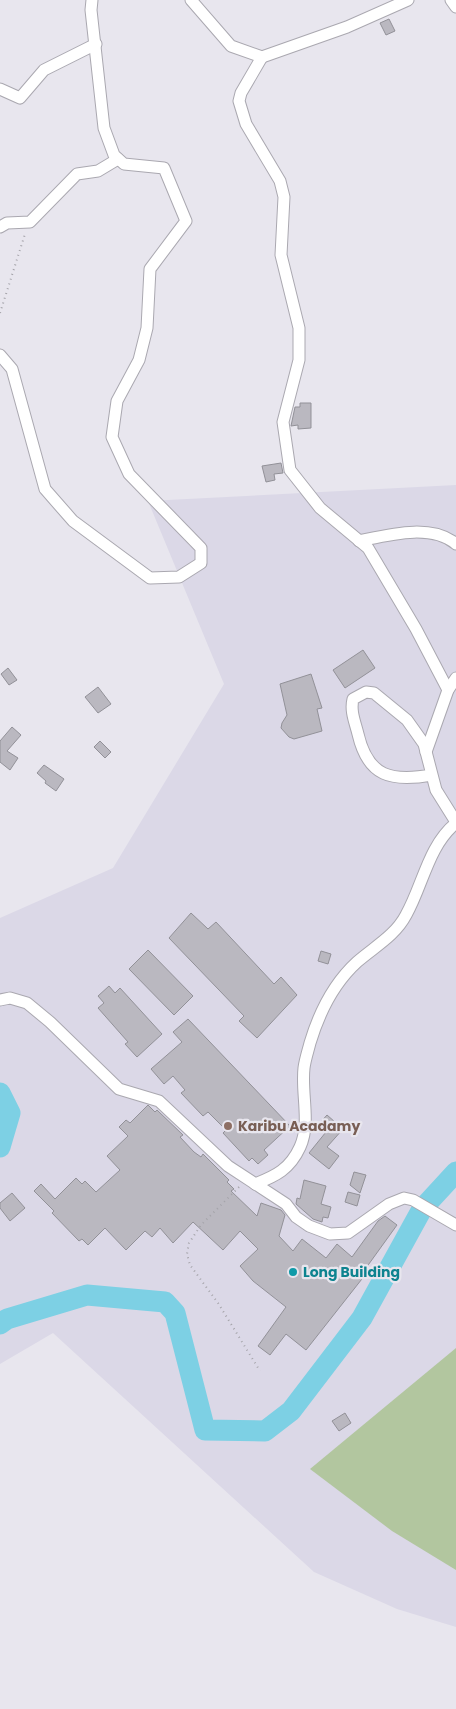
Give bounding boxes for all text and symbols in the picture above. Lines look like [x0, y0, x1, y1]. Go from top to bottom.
place label: Karibu Acadamy [238, 1116, 360, 1136]
marker: Karibu Acadamy [222, 1120, 234, 1132]
place label: Long Building [303, 1262, 400, 1282]
marker: Long Building [287, 1266, 299, 1278]

